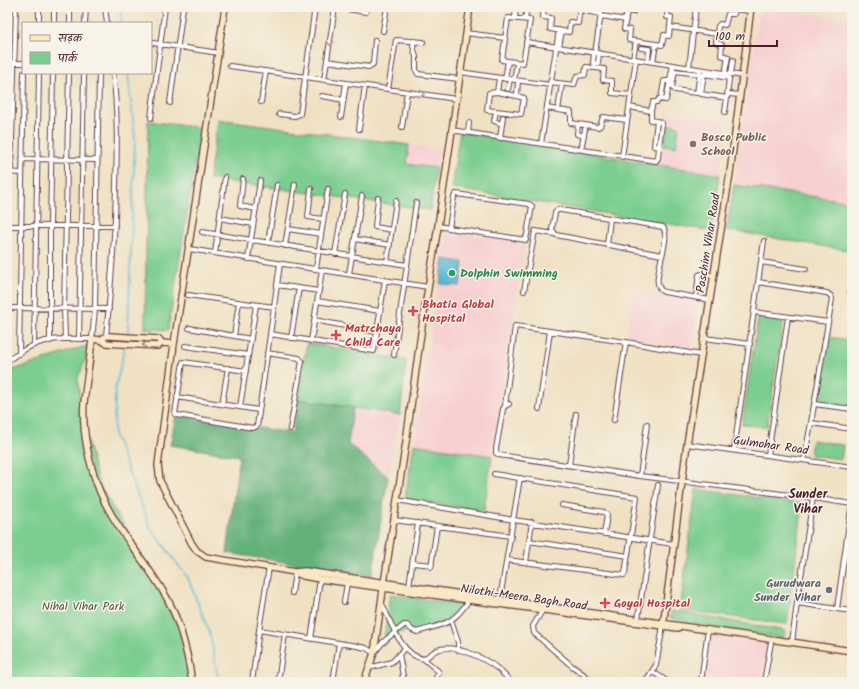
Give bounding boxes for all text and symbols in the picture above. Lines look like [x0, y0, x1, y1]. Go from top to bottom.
legend [22, 22, 152, 74]
scale bar [709, 22, 777, 48]
text: 100 m [715, 27, 746, 46]
text: सड़क [58, 29, 84, 48]
one-way arrow [326, 40, 335, 46]
text: पार्क [57, 49, 79, 68]
one-way arrow [419, 89, 425, 98]
place label: Bosco Public School [701, 128, 767, 161]
marker: Bosco Public School [688, 139, 698, 149]
street label: Paschim Vihar Road [691, 191, 726, 294]
place label: Dolphin Swimming [460, 264, 558, 283]
marker: Dolphin Swimming [447, 268, 457, 278]
place label: Bhatia Global Hospital [422, 295, 494, 328]
marker: Bhatia Global Hospital [407, 305, 419, 317]
place label: Matrchaya Child Care [345, 319, 401, 352]
marker: Matrchaya Child Care [330, 329, 342, 341]
one-way arrow [142, 341, 148, 350]
street label: Gulmohar Road [732, 431, 811, 460]
district label: Sunder Vihar [789, 484, 829, 520]
place label: Gurudwara Sunder Vihar [754, 574, 822, 607]
street label: Nilothi-Meera Bagh Road [459, 579, 590, 616]
marker: Gurudwara Sunder Vihar [824, 585, 834, 595]
place label: Goyal Hospital [614, 594, 691, 613]
park label: Nihal Vihar Park [42, 597, 125, 616]
marker: Goyal Hospital [599, 597, 611, 609]

